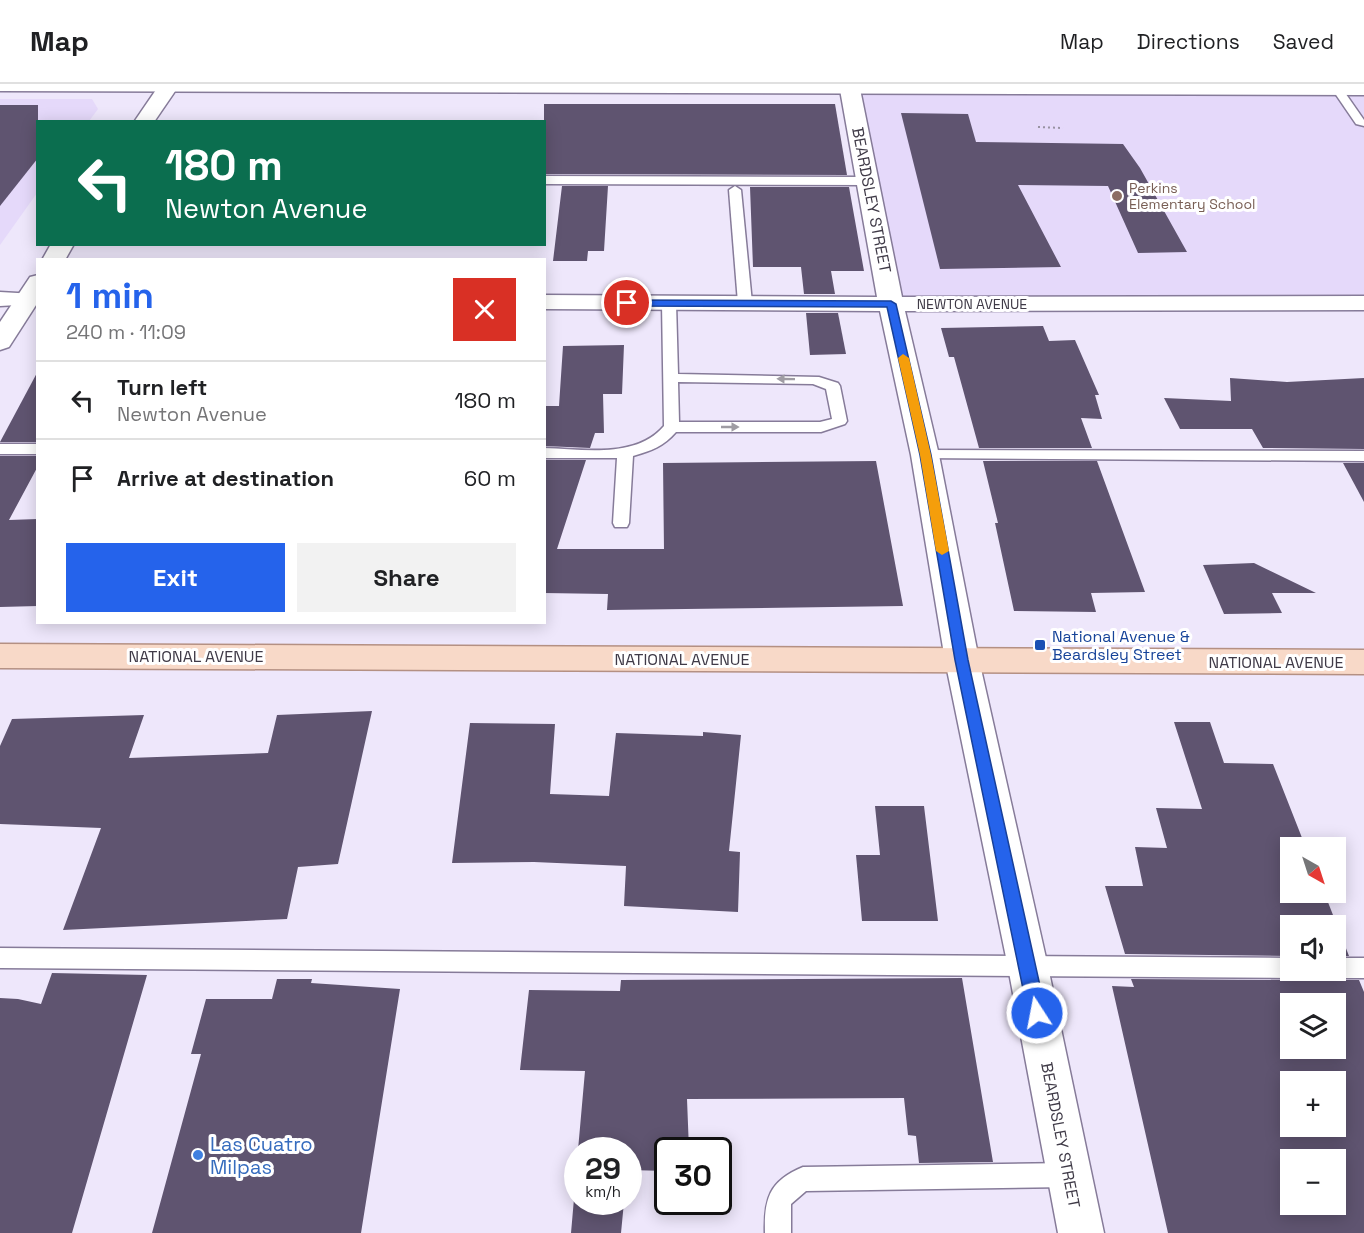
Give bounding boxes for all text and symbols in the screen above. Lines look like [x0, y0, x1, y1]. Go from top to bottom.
text: Map [30, 23, 89, 59]
text: Map [1060, 28, 1104, 55]
text: Directions [1137, 28, 1240, 55]
text: Saved [1273, 28, 1334, 55]
street label: BEARDSLEY STREET [847, 126, 896, 275]
text: 180 m [165, 139, 283, 192]
icon: left [66, 144, 144, 222]
place label: Perkins Elementary School [1129, 179, 1255, 213]
marker: Perkins Elementary School [1110, 189, 1124, 203]
text: Newton Avenue [165, 191, 367, 226]
text: 1 min [66, 273, 154, 319]
pin [601, 277, 652, 328]
button: close [453, 278, 516, 341]
icon: arrive [610, 286, 643, 319]
street label: NEWTON AVENUE [917, 295, 1027, 313]
text: 240 m · 11:09 [66, 319, 186, 345]
text: Turn left [117, 373, 207, 401]
one-way arrow [776, 375, 795, 384]
icon: left [66, 384, 99, 417]
text: 180 m [454, 386, 516, 414]
text: Newton Avenue [117, 401, 267, 427]
one-way arrow [721, 422, 740, 432]
icon: arrive [66, 462, 99, 495]
text: Arrive at destination [117, 464, 334, 492]
text: 60 m [464, 464, 516, 492]
button: Exit [66, 543, 285, 612]
button: Share [297, 543, 516, 612]
place label: National Avenue & Beardsley Street [1052, 626, 1190, 665]
marker: National Avenue & Beardsley Street [1033, 638, 1047, 652]
street label: NATIONAL AVENUE [129, 646, 263, 667]
street label: NATIONAL AVENUE [615, 649, 749, 670]
street label: NATIONAL AVENUE [1209, 652, 1343, 673]
north arrow [1280, 837, 1346, 903]
map controls [1280, 837, 1346, 1215]
button: sound [1280, 915, 1346, 981]
position arrow [1005, 981, 1069, 1045]
button: layers [1280, 993, 1346, 1059]
street label: BEARDSLEY STREET [1036, 1061, 1085, 1210]
button: + [1280, 1071, 1346, 1137]
place label: Las Cuatro Milpas [210, 1131, 313, 1180]
speed limit sign: 30 [654, 1137, 732, 1215]
marker: Las Cuatro Milpas [191, 1148, 205, 1162]
text: 29 [585, 1149, 621, 1188]
button: − [1280, 1149, 1346, 1215]
text: km/h [585, 1182, 621, 1201]

